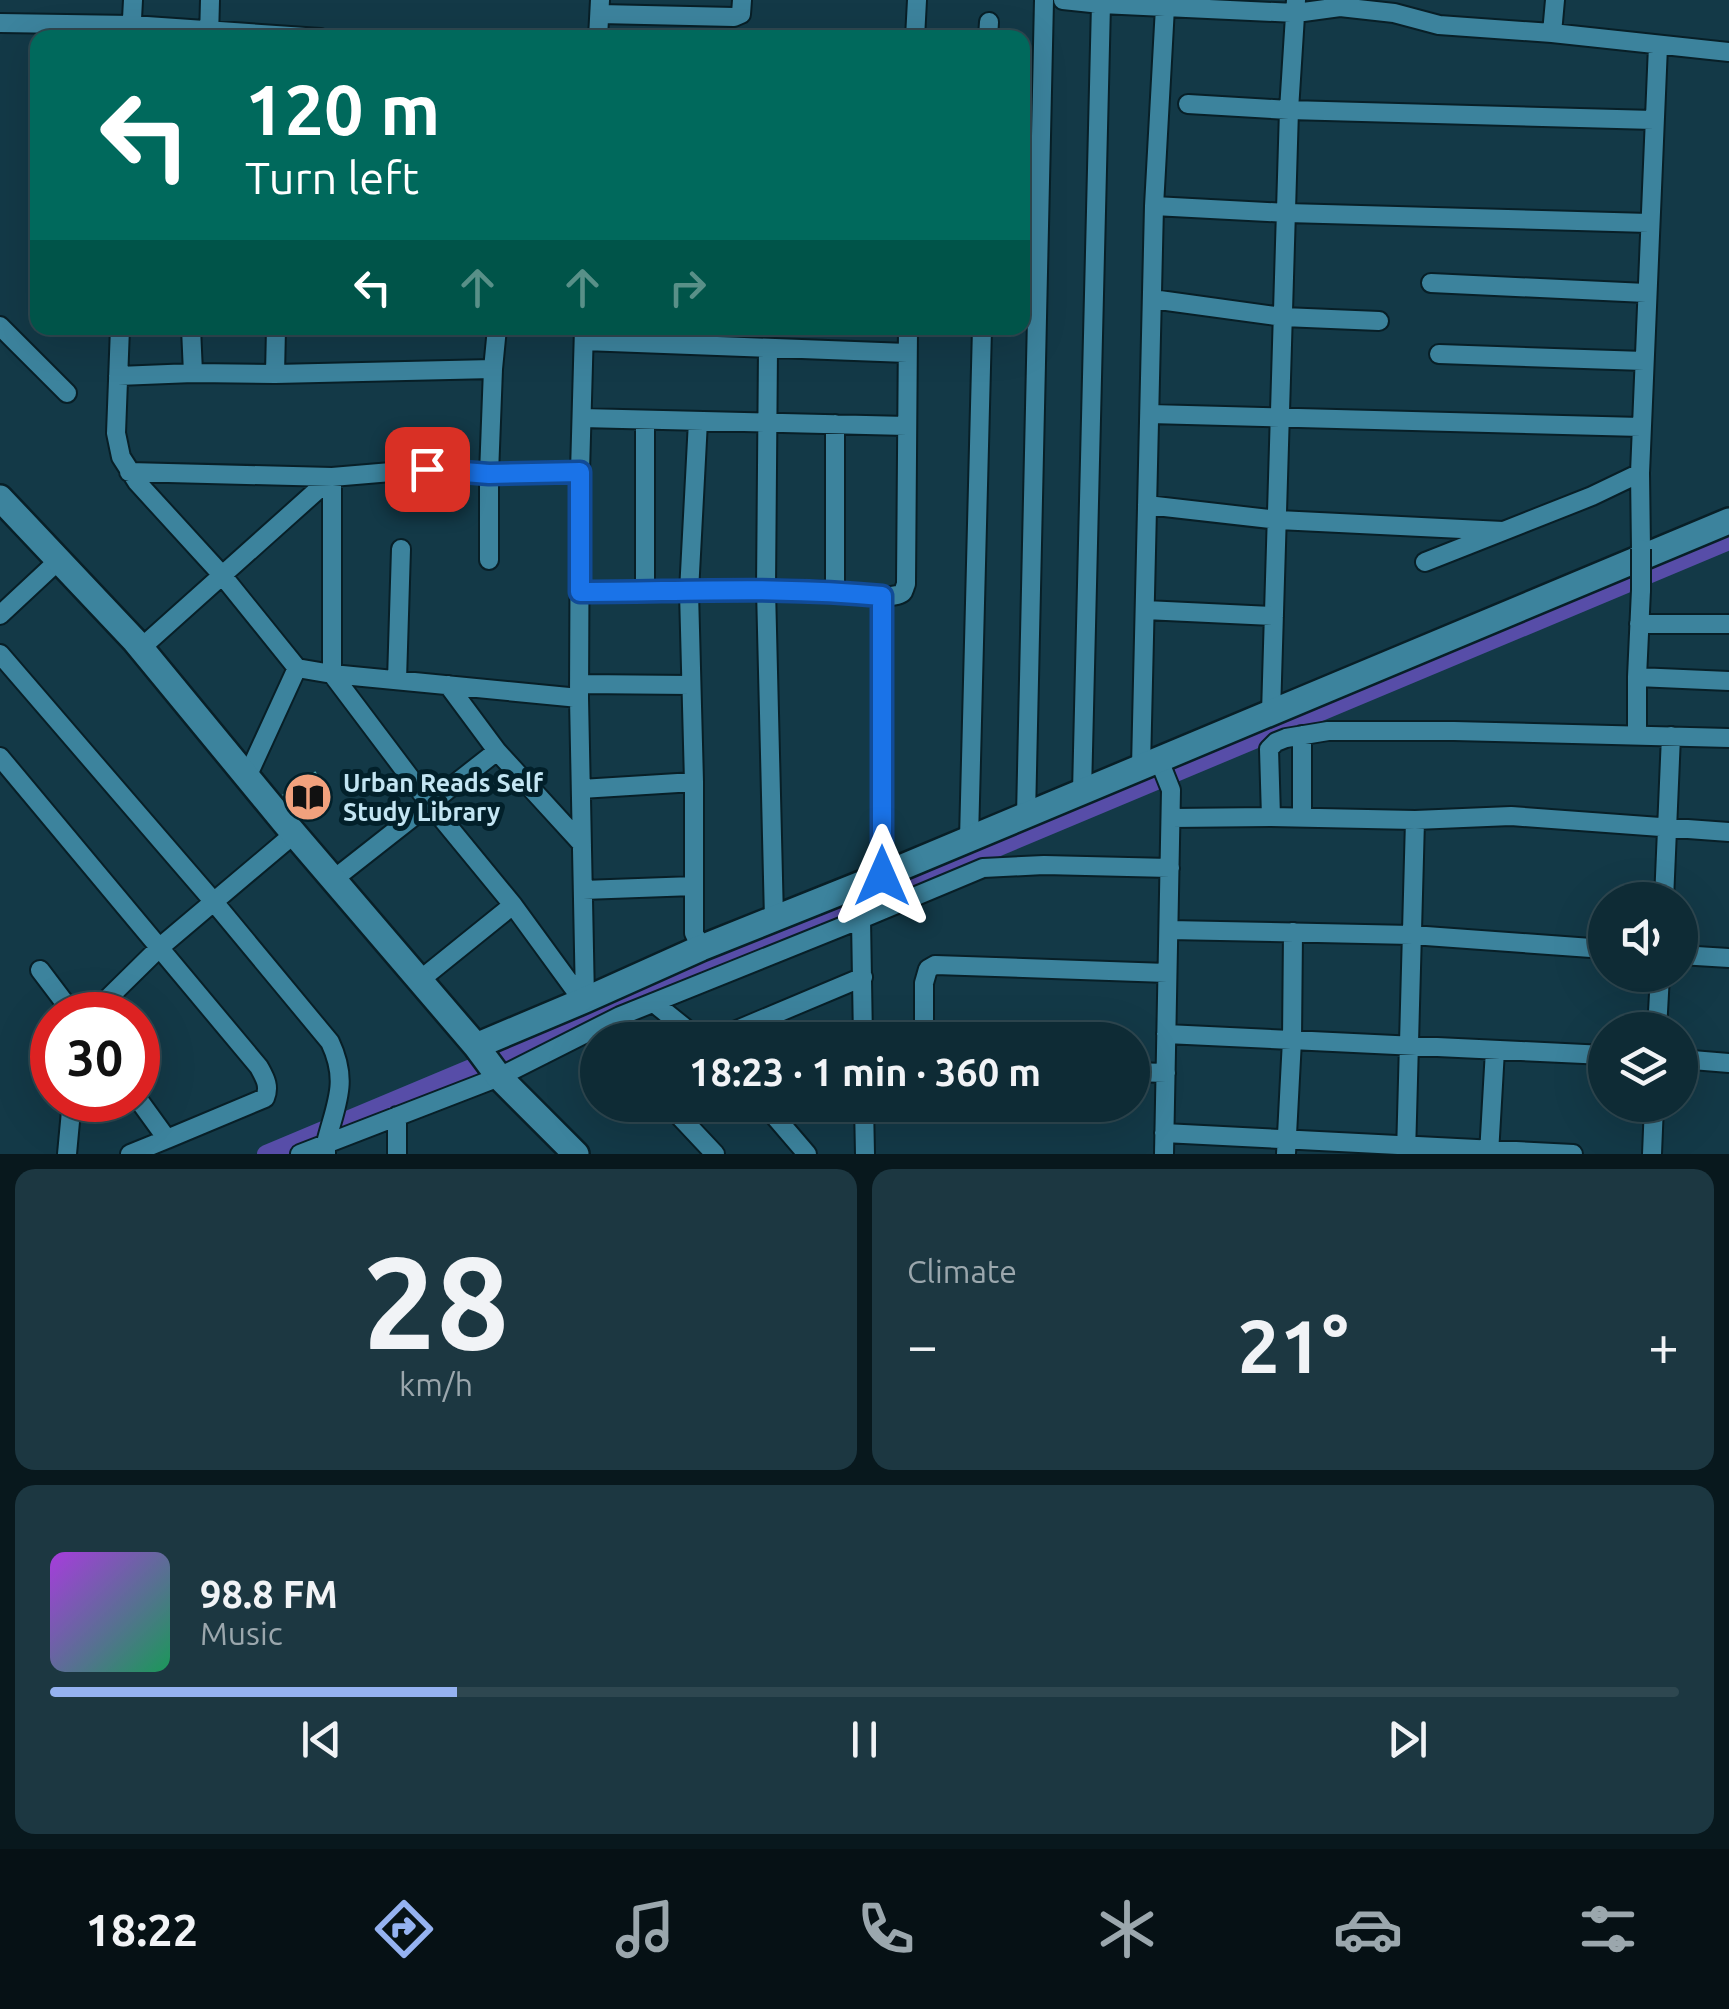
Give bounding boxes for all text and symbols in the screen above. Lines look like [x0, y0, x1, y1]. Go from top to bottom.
icon: left [80, 70, 210, 200]
text: 120 m [245, 70, 440, 148]
text: Turn left [245, 152, 419, 203]
icon: left [345, 260, 400, 315]
icon: ahead [450, 260, 505, 315]
icon: ahead [555, 260, 610, 315]
icon: right [660, 260, 715, 315]
pin [385, 427, 470, 512]
icon: arrive [400, 442, 455, 497]
place label: Urban Reads Self Study Library [343, 769, 544, 826]
library icon: Urban Reads Self Study Library [282, 771, 334, 823]
position arrow [830, 824, 934, 928]
map controls [1588, 882, 1698, 1122]
button: sound [1588, 882, 1698, 992]
speed limit sign: 30 [30, 992, 160, 1122]
button: layers [1588, 1012, 1698, 1122]
text: 18:23 · 1 min · 360 m [689, 1051, 1041, 1093]
text: 28 [363, 1228, 509, 1374]
text: Climate [907, 1253, 1017, 1289]
text: 21° [1237, 1303, 1349, 1387]
text: − [907, 1314, 938, 1375]
text: + [1648, 1314, 1679, 1375]
text: km/h [399, 1366, 473, 1402]
text: 98.8 FM [200, 1573, 338, 1615]
text: Music [200, 1615, 283, 1651]
icon: previous [294, 1712, 349, 1767]
icon: pause [837, 1712, 892, 1767]
icon: next [1380, 1712, 1435, 1767]
icon: directions [369, 1894, 439, 1964]
icon: music [610, 1894, 680, 1964]
icon: phone [851, 1894, 921, 1964]
icon: climate [1092, 1894, 1162, 1964]
icon: car [1333, 1894, 1403, 1964]
icon: filters [1573, 1894, 1643, 1964]
text: 18:22 [85, 1904, 198, 1955]

